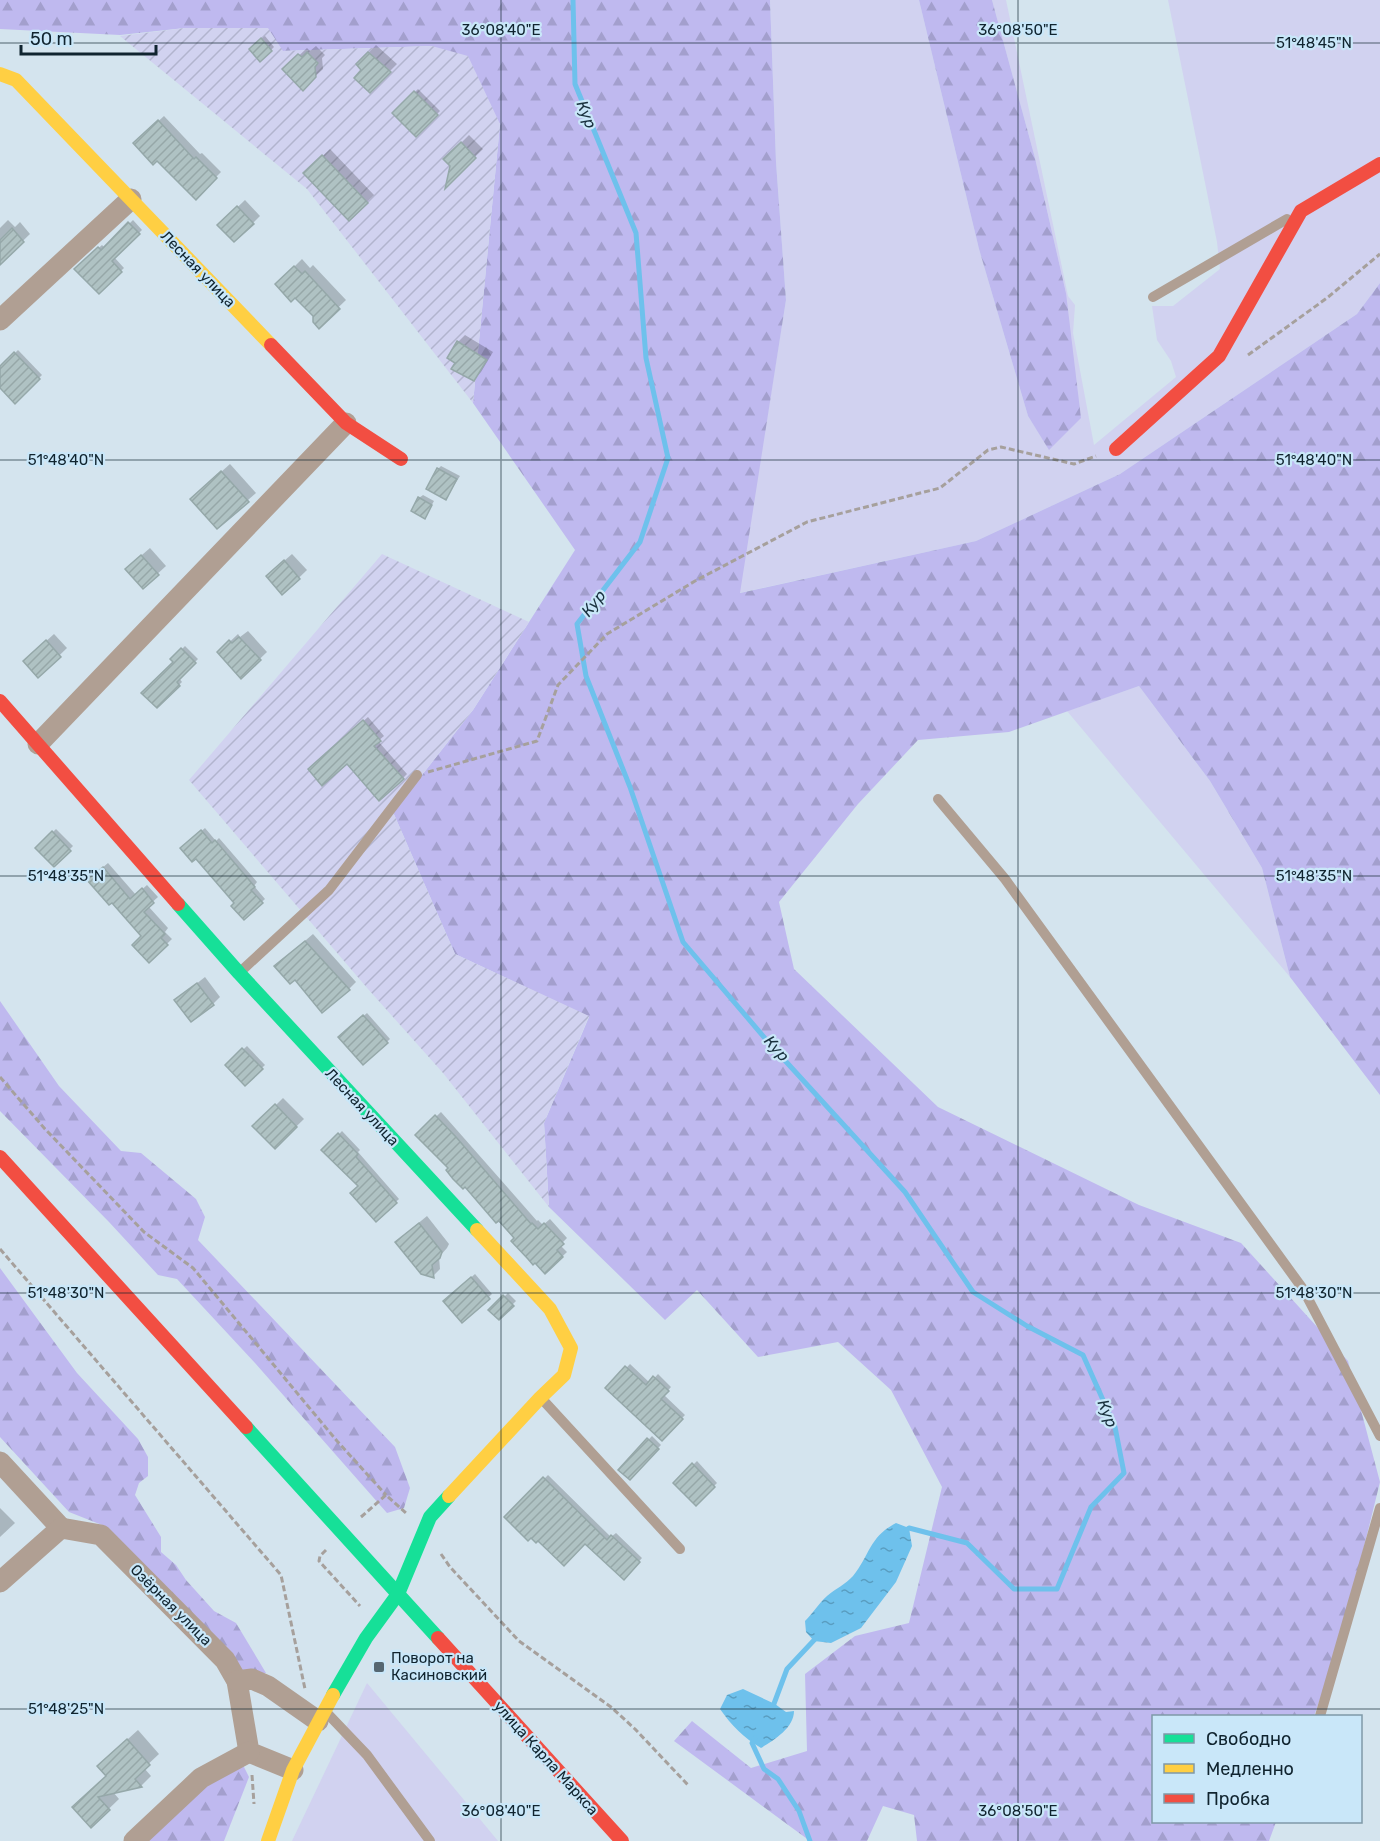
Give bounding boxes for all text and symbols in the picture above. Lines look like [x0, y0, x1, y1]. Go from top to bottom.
scale bar [21, 18, 156, 56]
text: 36°08'40"E [462, 21, 540, 39]
text: 36°08'50"E [978, 21, 1058, 39]
text: 50 m [30, 28, 73, 50]
text: 51°48'45"N [1276, 34, 1352, 52]
water label: Кур [572, 98, 601, 131]
street label: Лесная улица [157, 227, 239, 311]
text: 51°48'40"N [28, 451, 104, 469]
text: 51°48'40"N [1276, 451, 1352, 469]
water label: Кур [577, 586, 610, 620]
text: 51°48'35"N [28, 867, 104, 885]
text: 51°48'35"N [1276, 867, 1352, 885]
water label: Кур [760, 1032, 793, 1065]
street label: Лесная улица [321, 1064, 403, 1150]
text: 51°48'30"N [28, 1284, 104, 1302]
text: 51°48'30"N [1276, 1284, 1352, 1302]
water label: Кур [1093, 1397, 1122, 1430]
street label: Озёрная улица [127, 1561, 215, 1649]
place label: Поворот на Касиновский [391, 1649, 487, 1684]
marker: Поворот на Касиновский [372, 1660, 386, 1674]
street label: улица Карла Маркса [490, 1697, 602, 1819]
text: 51°48'25"N [28, 1700, 104, 1718]
legend [1152, 1715, 1362, 1823]
text: Свободно [1206, 1728, 1291, 1750]
text: Медленно [1206, 1758, 1294, 1780]
text: Пробка [1206, 1788, 1270, 1810]
text: 36°08'40"E [462, 1802, 540, 1820]
text: 36°08'50"E [978, 1802, 1058, 1820]

